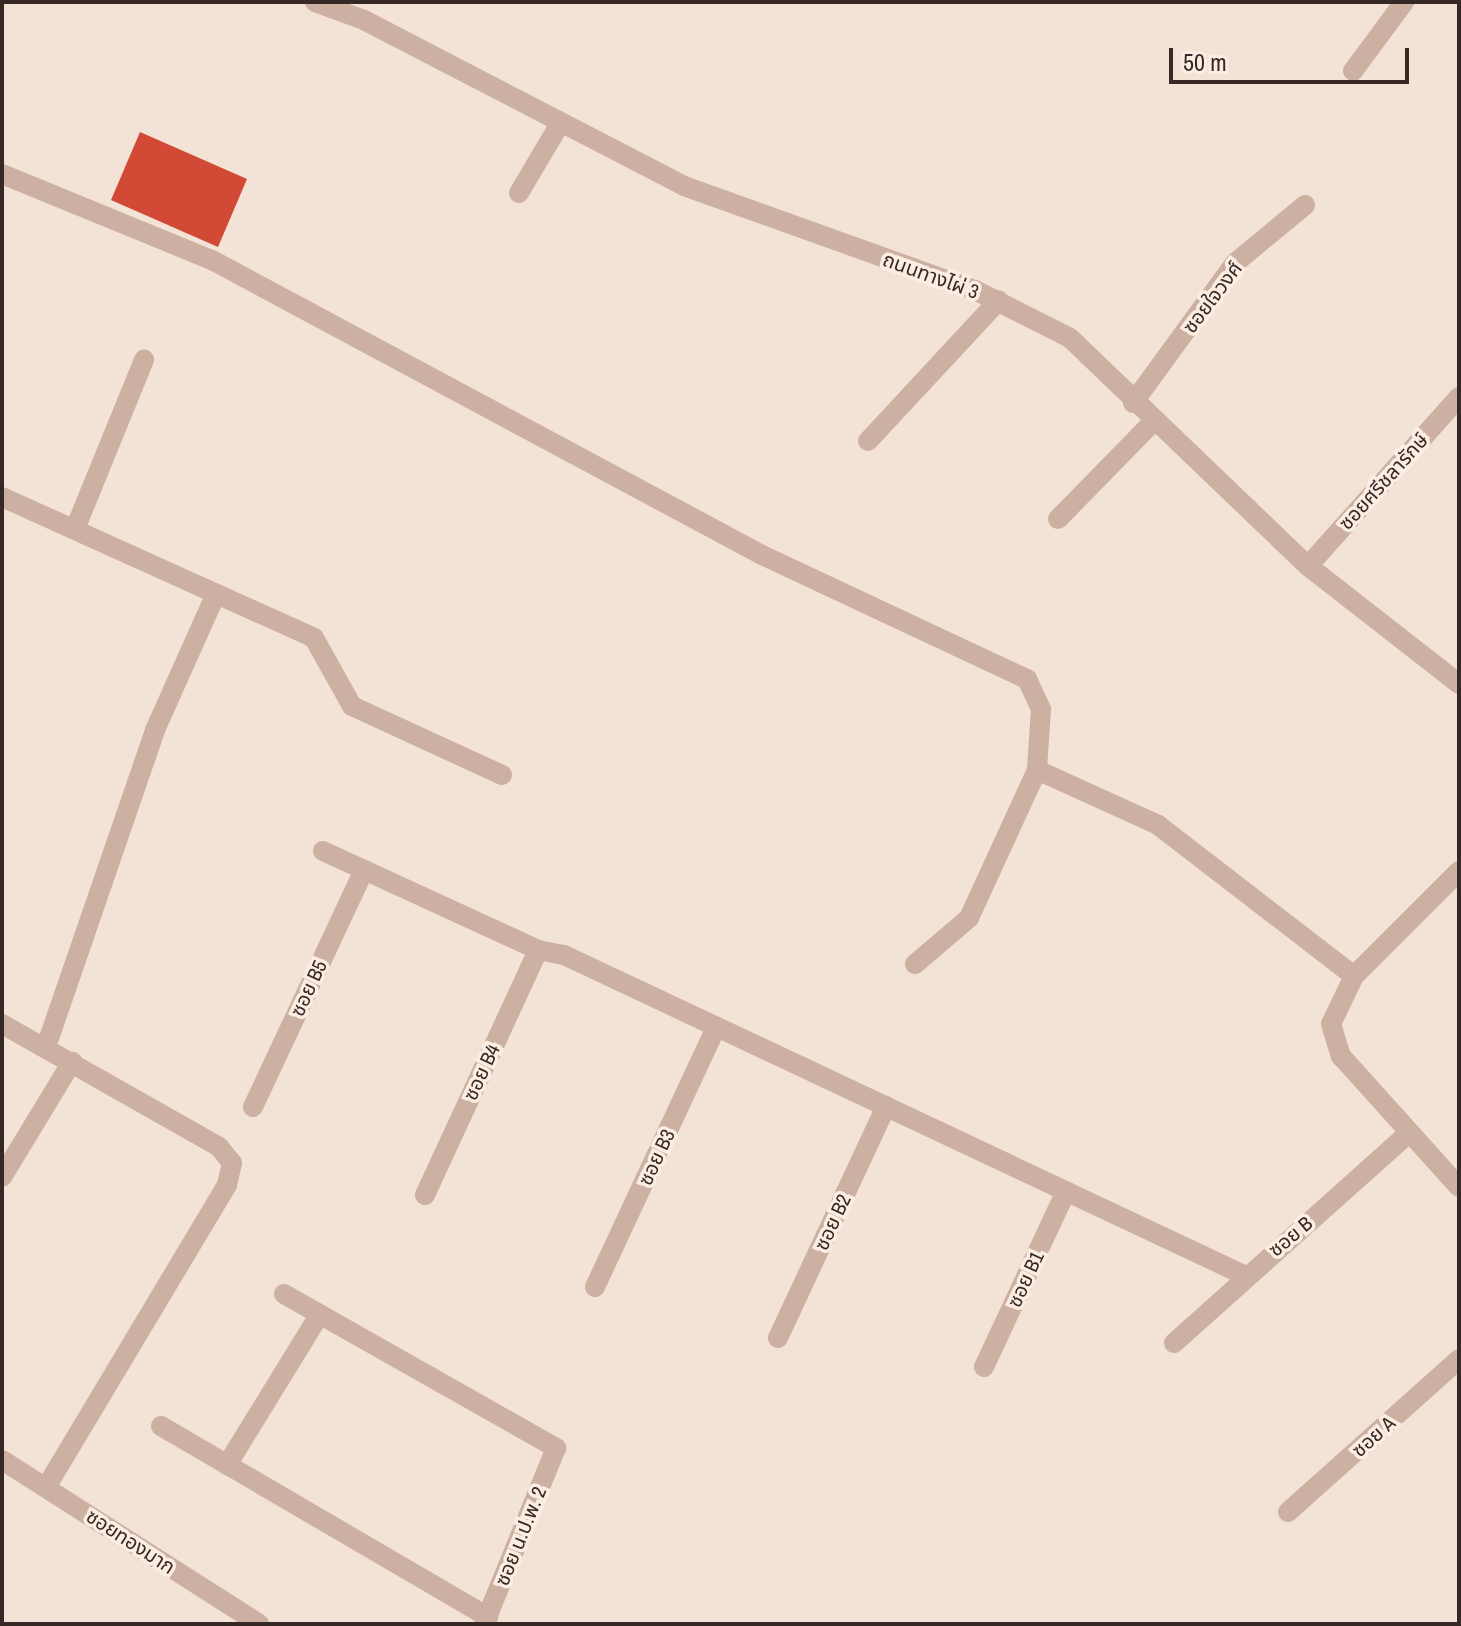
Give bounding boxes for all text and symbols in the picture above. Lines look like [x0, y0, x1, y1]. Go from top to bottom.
scale bar [1173, 32, 1413, 82]
text: 50 m [1183, 46, 1227, 78]
street label: ถนนทางไผ่ 3 [880, 247, 982, 303]
street label: ซอยใจวงศ์ [1177, 256, 1247, 338]
street label: ซอยศรีชลารักษ์ [1333, 428, 1433, 534]
street label: ซอย B5 [285, 956, 331, 1020]
street label: ซอย B4 [458, 1040, 504, 1104]
street label: ซอย B3 [633, 1125, 679, 1189]
street label: ซอย B2 [809, 1190, 855, 1254]
street label: ซอย B [1263, 1211, 1317, 1261]
street label: ซอย B1 [1002, 1247, 1048, 1311]
street label: ซอย A [1346, 1410, 1400, 1462]
street label: ซอย น.ป.พ. 2 [489, 1483, 551, 1589]
street label: ซอยทองมาก [82, 1503, 180, 1579]

